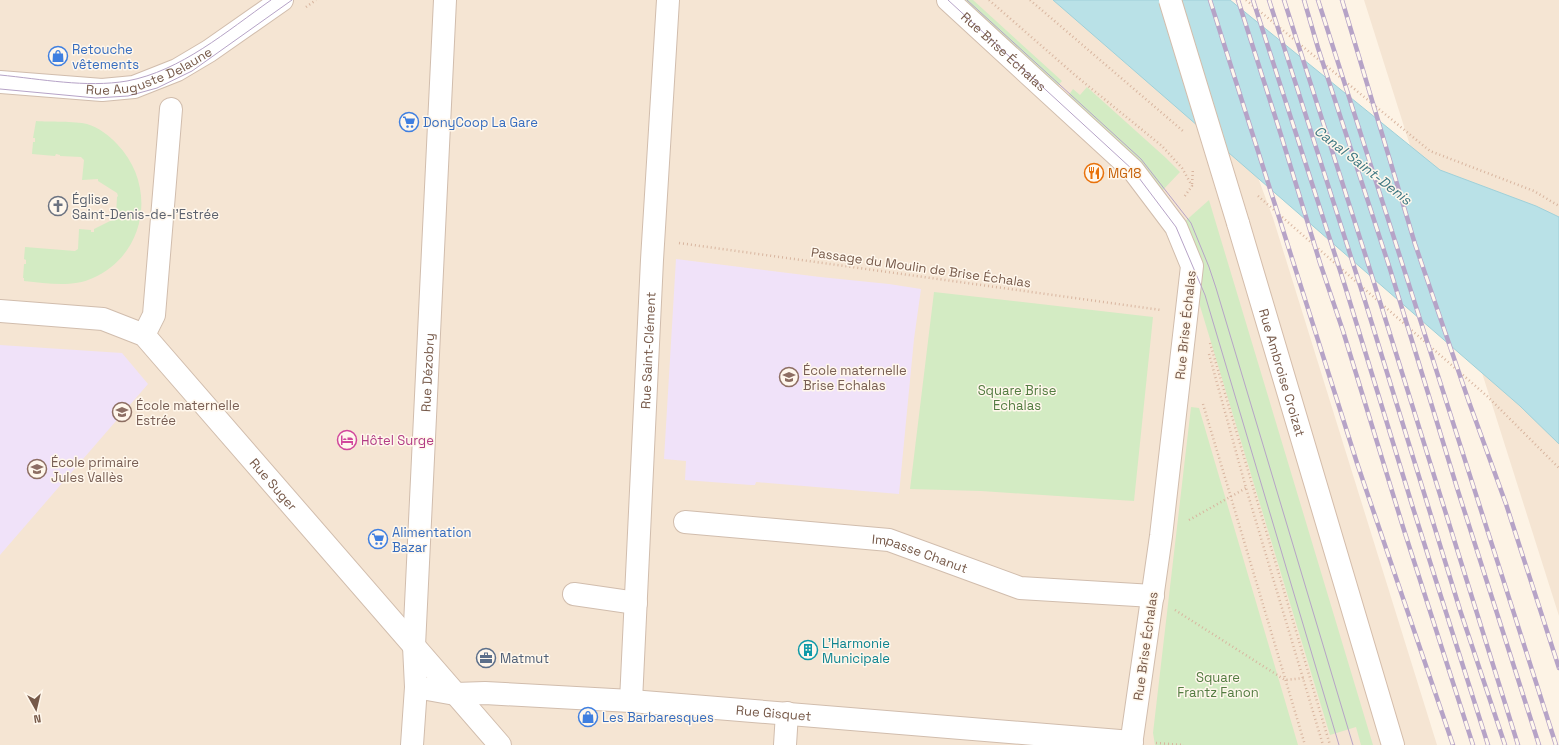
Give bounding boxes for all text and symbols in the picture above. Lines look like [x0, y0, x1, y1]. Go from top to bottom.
street label: Rue Brise Échalas [957, 8, 1050, 95]
place label: Retouche vêtements [72, 41, 139, 73]
street label: Rue Auguste Delaune [85, 43, 215, 99]
shop icon: Retouche vêtements [47, 45, 69, 67]
supermarket icon: DonyCoop La Gare [398, 111, 420, 133]
place label: DonyCoop La Gare [423, 114, 538, 131]
water label: Canal Saint-Denis [1311, 121, 1416, 209]
restaurant icon: MG18 [1083, 162, 1105, 184]
place label: MG18 [1108, 165, 1141, 182]
place label: Église Saint-Denis-de-l'Estrée [72, 191, 219, 223]
church icon: Église Saint-Denis-de-l'Estrée [47, 195, 69, 217]
street label: Passage du Moulin de Brise Échalas [810, 244, 1032, 291]
street label: Rue Brise Échalas [1171, 269, 1200, 381]
street label: Rue Saint-Clément [637, 291, 659, 409]
street label: Rue Ambroise Croizat [1255, 307, 1309, 439]
street label: Rue Dézobry [417, 333, 438, 412]
place label: École maternelle Brise Echalas [803, 362, 907, 394]
school or university icon: École maternelle Brise Echalas [778, 366, 800, 388]
park label: Square Brise Echalas [978, 382, 1056, 414]
place label: École maternelle Estrée [136, 397, 240, 429]
school or university icon: École maternelle Estrée [111, 401, 133, 423]
hotel icon: Hôtel Surge [336, 429, 358, 451]
place label: Hôtel Surge [361, 432, 434, 449]
place label: École primaire Jules Vallès [51, 454, 139, 486]
street label: Rue Suger [246, 455, 301, 514]
school or university icon: École primaire Jules Vallès [26, 458, 48, 480]
place label: Alimentation Bazar [392, 524, 471, 556]
supermarket icon: Alimentation Bazar [367, 528, 389, 550]
street label: Impasse Chanut [871, 531, 970, 577]
street label: Rue Brise Échalas [1129, 590, 1162, 702]
place label: L'Harmonie Municipale [822, 635, 890, 667]
building icon: L'Harmonie Municipale [797, 639, 819, 661]
office icon: Matmut [475, 647, 497, 669]
place label: Matmut [500, 650, 549, 667]
park label: Square Frantz Fanon [1177, 669, 1259, 701]
north arrow [16, 689, 56, 729]
street label: Rue Gisquet [735, 702, 812, 725]
shop icon: Les Barbaresques [577, 706, 599, 728]
place label: Les Barbaresques [602, 709, 714, 726]
text: N [33, 711, 42, 726]

